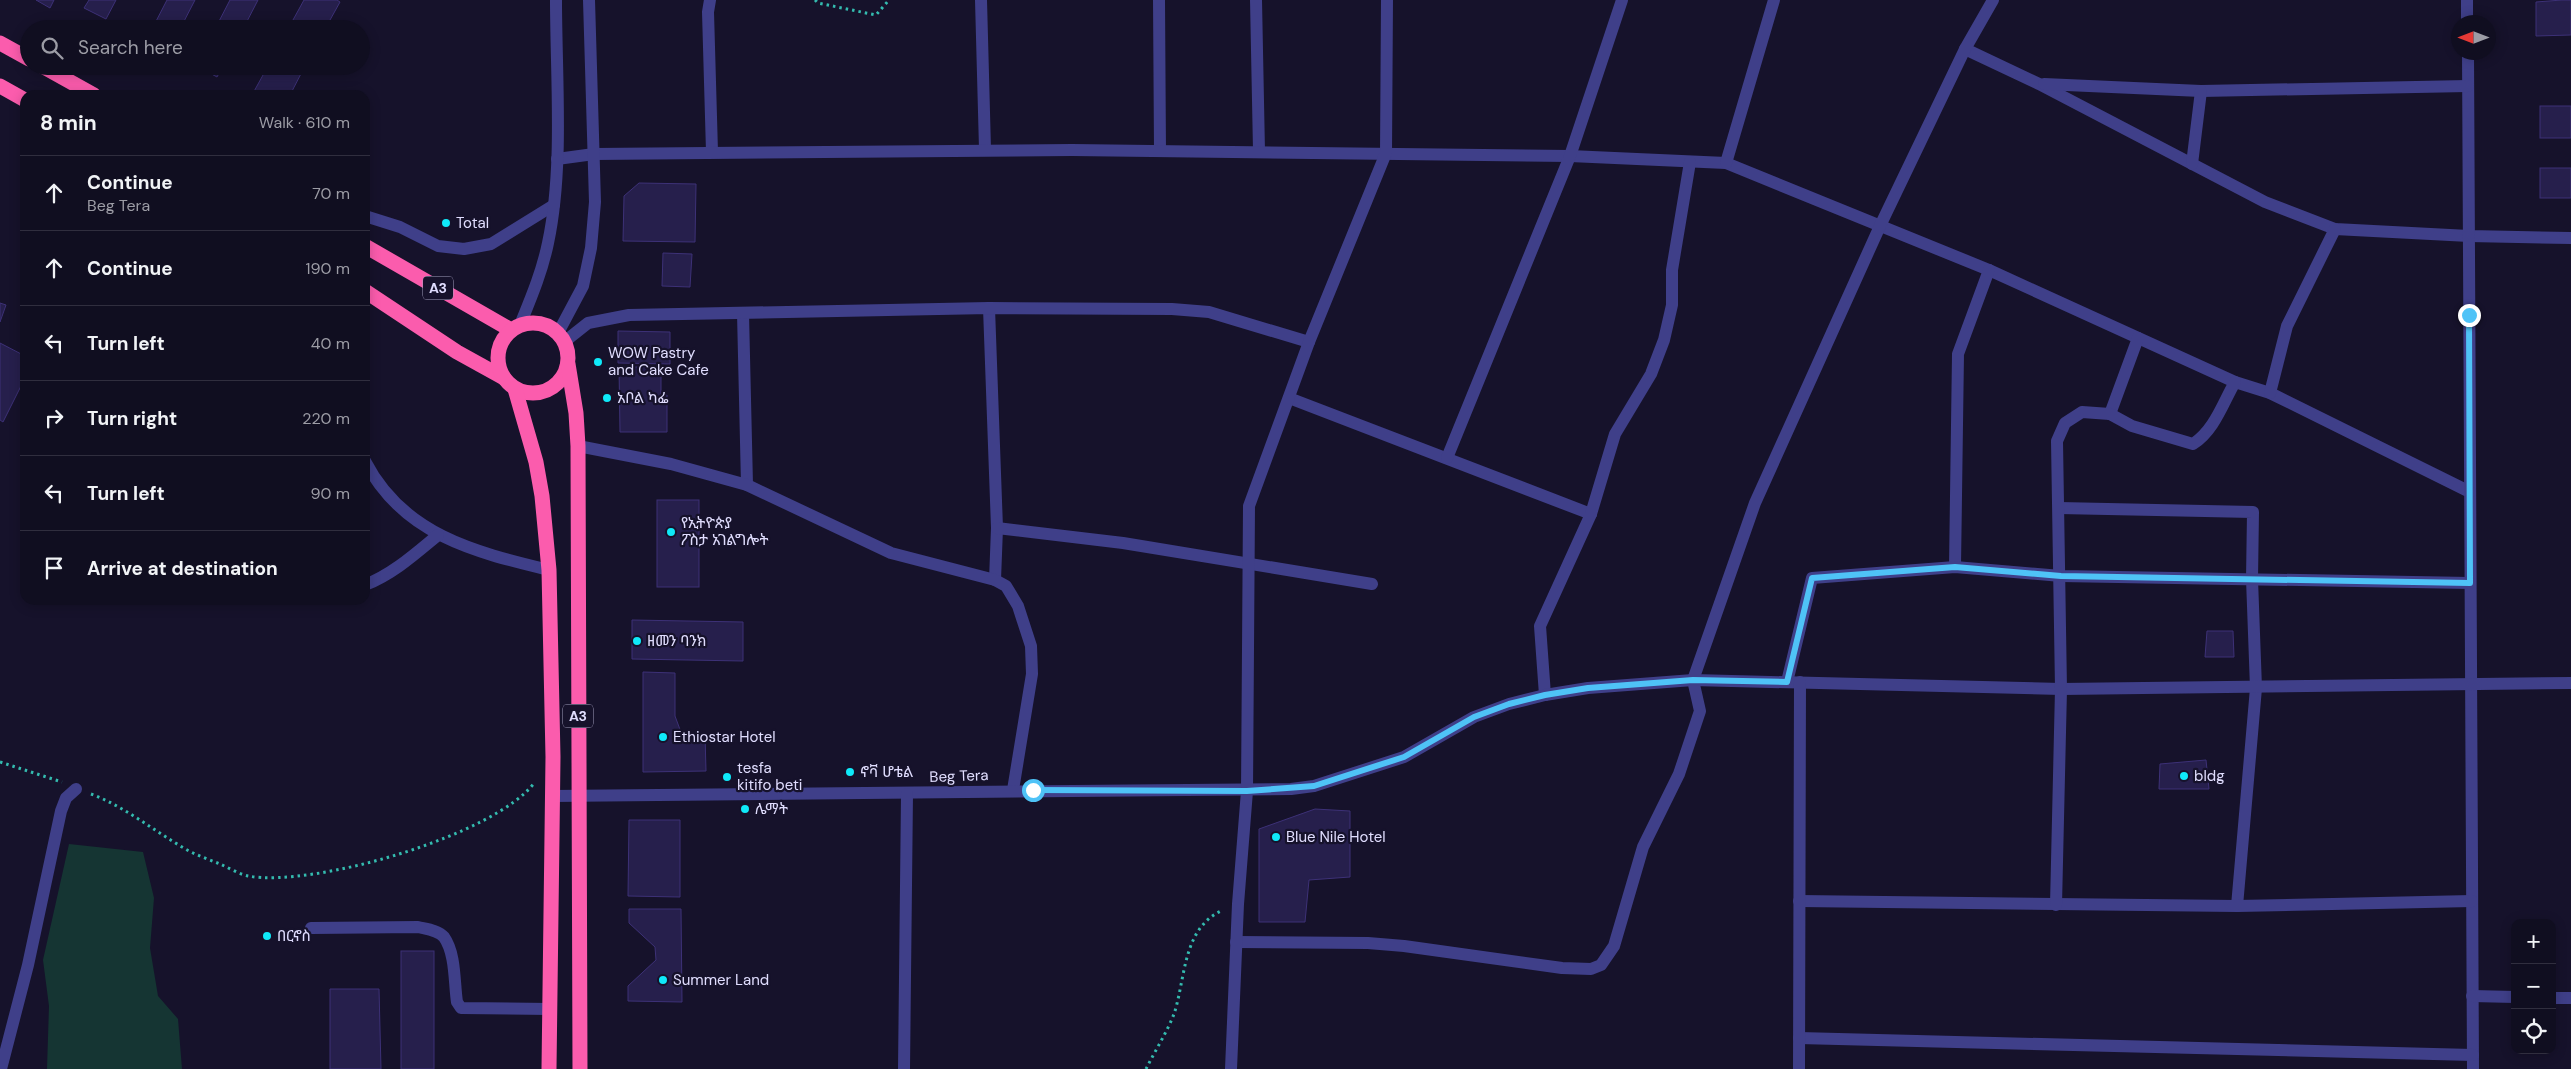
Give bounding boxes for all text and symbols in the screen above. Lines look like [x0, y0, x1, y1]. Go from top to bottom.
north arrow [2451, 15, 2496, 60]
search box [20, 20, 370, 75]
icon: search [38, 34, 66, 62]
text: Search here [78, 35, 183, 60]
text: 8 min [40, 109, 97, 137]
text: Walk · 610 m [259, 112, 350, 133]
text: Continue [87, 170, 173, 195]
icon: ahead [40, 179, 68, 207]
text: 70 m [312, 183, 350, 204]
text: Beg Tera [87, 195, 150, 216]
place label: Total [456, 213, 489, 233]
marker: Total [440, 217, 452, 229]
icon: ahead [40, 254, 68, 282]
text: Continue [87, 256, 173, 281]
text: 190 m [306, 258, 350, 279]
road number: A3 [423, 276, 453, 300]
route end [2458, 304, 2481, 327]
icon: left [40, 329, 68, 357]
text: Turn left [87, 331, 165, 356]
text: 40 m [311, 333, 350, 354]
place label: WOW Pastry and Cake Cafe [608, 343, 709, 380]
marker: WOW Pastry and Cake Cafe [592, 356, 604, 368]
place label: አቦል ካፌ [617, 388, 669, 408]
marker: አቦል ካፌ [601, 392, 613, 404]
icon: right [40, 404, 68, 432]
text: Turn right [87, 406, 177, 431]
text: 220 m [302, 408, 350, 429]
icon: left [40, 479, 68, 507]
text: Turn left [87, 481, 165, 506]
text: 90 m [310, 483, 350, 504]
place label: የኢትዮጵያ ፖስታ አገልግሎት [681, 513, 769, 550]
marker: የኢትዮጵያ ፖስታ አገልግሎት [665, 526, 677, 538]
icon: arrive [40, 554, 68, 582]
text: Arrive at destination [87, 556, 278, 581]
place label: ዘመን ባንክ [647, 631, 707, 651]
marker: ዘመን ባንክ [631, 635, 643, 647]
road number: A3 [563, 704, 593, 728]
place label: Ethiostar Hotel [673, 727, 776, 747]
marker: Ethiostar Hotel [657, 731, 669, 743]
place label: tesfa kitifo beti [737, 758, 802, 795]
place label: ኖቫ ሆቴል [860, 762, 913, 782]
street label: Beg Tera [929, 765, 989, 787]
marker: ኖቫ ሆቴል [844, 766, 856, 778]
place label: bldg [2194, 766, 2225, 786]
marker: bldg [2178, 770, 2190, 782]
marker: tesfa kitifo beti [721, 771, 733, 783]
route start [1022, 779, 1045, 802]
place label: ሌማት [755, 799, 788, 819]
marker: ሌማት [739, 803, 751, 815]
place label: Blue Nile Hotel [1286, 827, 1386, 847]
marker: Blue Nile Hotel [1270, 831, 1282, 843]
map controls [2511, 919, 2556, 1054]
button: + [2511, 919, 2556, 964]
place label: በርኖስ [277, 926, 311, 946]
marker: በርኖስ [261, 930, 273, 942]
button: − [2511, 964, 2556, 1009]
place label: Summer Land [673, 970, 769, 990]
marker: Summer Land [657, 974, 669, 986]
button: locate [2511, 1009, 2556, 1054]

